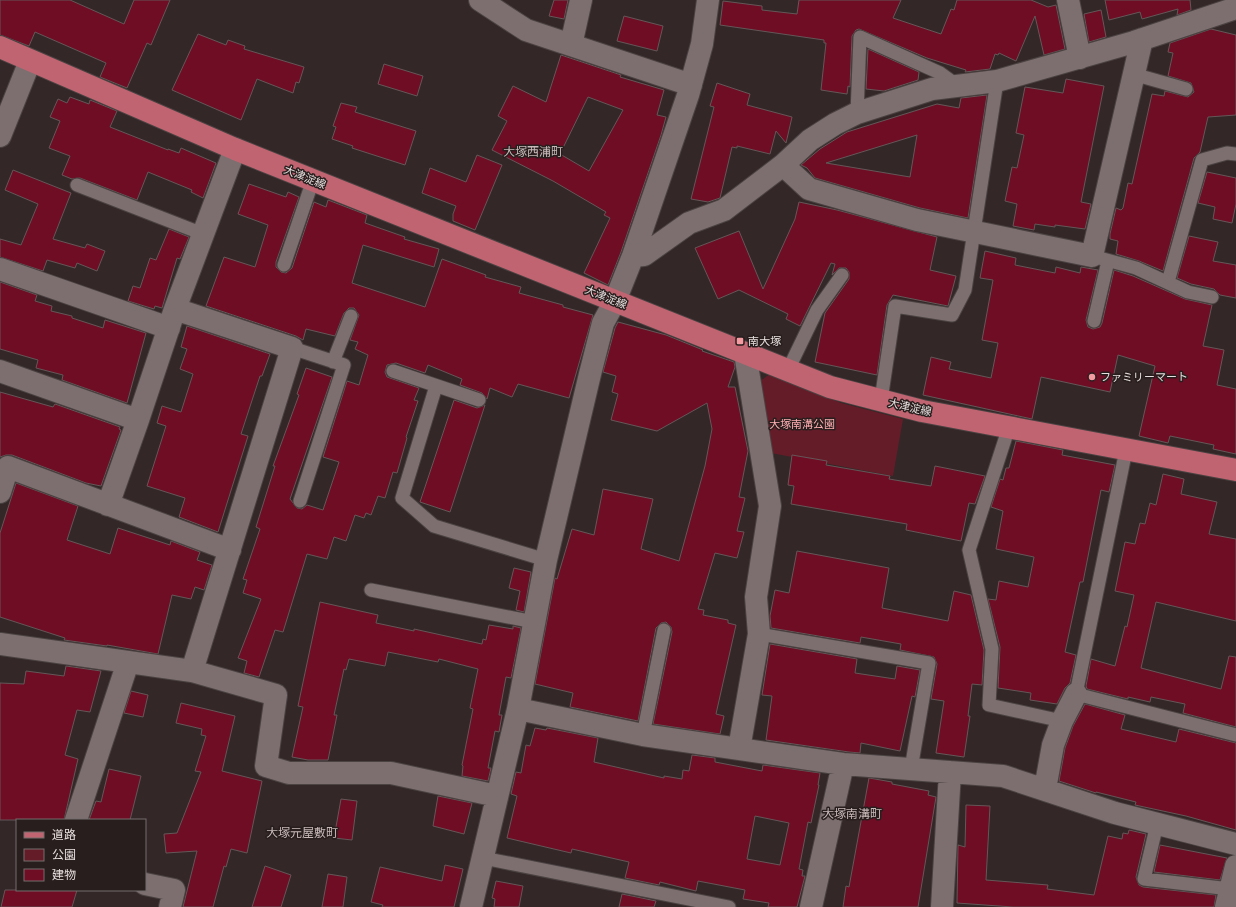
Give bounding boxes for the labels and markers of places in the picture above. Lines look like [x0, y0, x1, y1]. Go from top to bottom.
place label: 南大塚 [748, 334, 781, 348]
marker: 南大塚 [735, 336, 745, 346]
place label: ファミリーマート [1100, 370, 1188, 384]
marker: ファミリーマート [1087, 372, 1097, 382]

